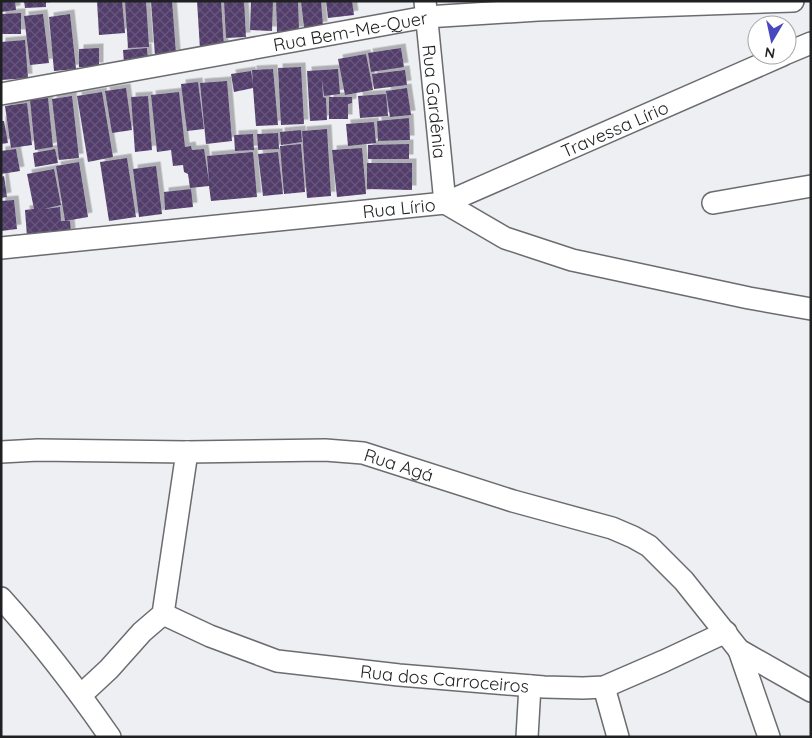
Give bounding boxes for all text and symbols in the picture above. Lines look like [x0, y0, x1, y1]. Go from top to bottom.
street label: Rua Bem-Me-Quer [271, 5, 430, 56]
north arrow [747, 15, 797, 65]
street label: Rua Gardênia [418, 43, 452, 160]
text: N [763, 43, 776, 63]
street label: Travessa Lírio [557, 95, 672, 162]
street label: Rua Lírio [361, 193, 436, 223]
street label: Rua Agá [361, 443, 437, 486]
street label: Rua dos Carroceiros [359, 659, 530, 697]

